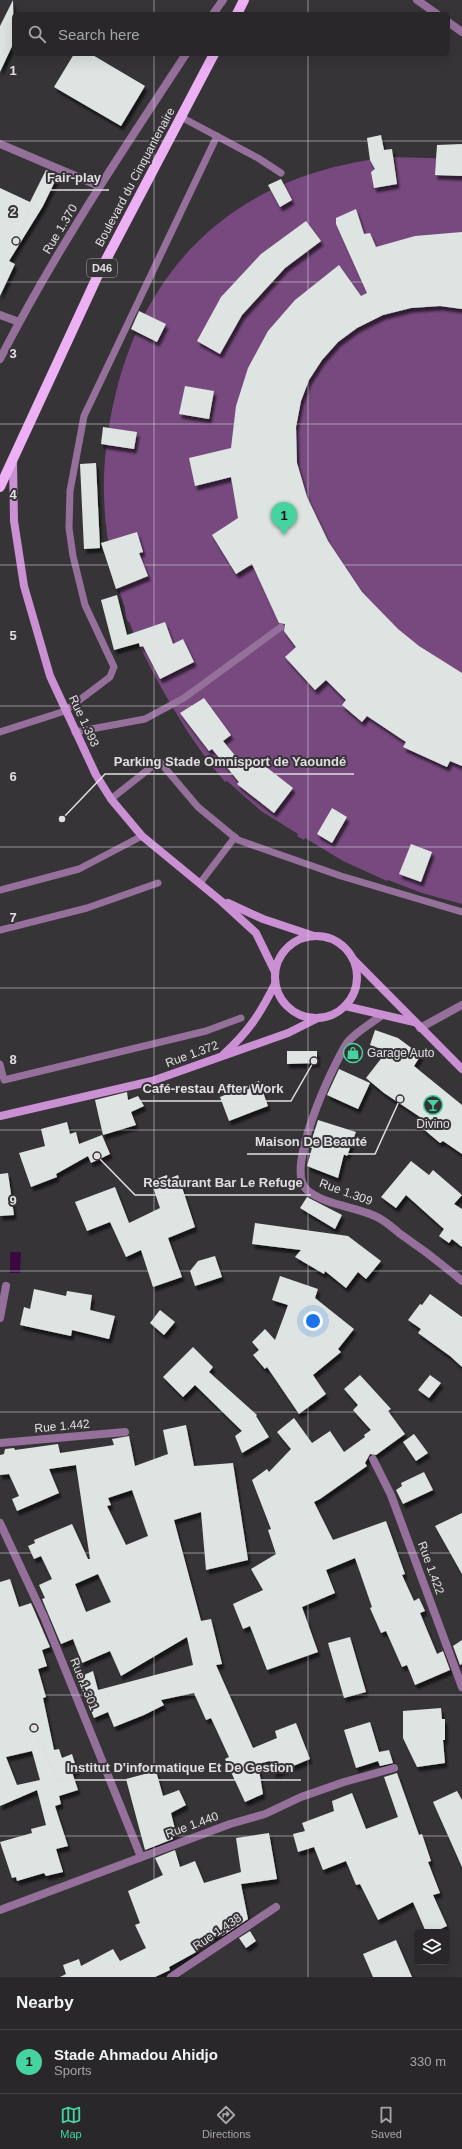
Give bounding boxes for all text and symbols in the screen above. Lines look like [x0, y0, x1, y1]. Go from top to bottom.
search box [12, 12, 450, 56]
icon: search [26, 23, 48, 45]
text: Search here [58, 26, 140, 43]
text: 1 [9, 63, 17, 78]
street label: Boulevard du Cinquantenaire [92, 105, 178, 249]
callout: Fair-play [39, 165, 109, 190]
text: Fair-play [47, 170, 102, 185]
street label: Rue 1.370 [40, 201, 80, 256]
text: 2 [9, 204, 17, 219]
road number: D46 [87, 259, 117, 277]
text: 3 [9, 346, 17, 361]
text: 4 [9, 487, 17, 502]
pin: 1 [271, 502, 297, 535]
text: 5 [9, 628, 17, 643]
street label: Rue 1.393 [66, 693, 102, 749]
callout: Parking Stade Omnisport de Yaoundé [105, 749, 354, 774]
text: Parking Stade Omnisport de Yaoundé [114, 754, 346, 769]
text: 6 [9, 769, 17, 784]
text: 7 [9, 910, 17, 925]
street label: Rue 1.372 [164, 1038, 221, 1070]
shop icon: Garage Auto [342, 1042, 364, 1064]
place label: Garage Auto [367, 1046, 435, 1060]
text: 8 [9, 1052, 17, 1067]
callout: Café-restau After Work [134, 1076, 291, 1101]
text: Café-restau After Work [143, 1081, 284, 1096]
bar icon: Divino [422, 1094, 444, 1116]
place label: Divino [416, 1117, 450, 1131]
callout: Maison De Beauté [247, 1129, 375, 1154]
text: Maison De Beauté [255, 1134, 367, 1149]
callout: Restaurant Bar Le Refuge [135, 1170, 311, 1195]
text: Restaurant Bar Le Refuge [143, 1175, 303, 1190]
street label: Rue 1.309 [318, 1176, 375, 1208]
text: 9 [9, 1193, 17, 1208]
your location [303, 1311, 323, 1331]
street label: Rue 1.442 [34, 1417, 91, 1435]
street label: Rue 1.422 [415, 1540, 447, 1597]
street label: Rue 1.301 [67, 1656, 101, 1713]
callout: Institut D'informatique Et De Gestion [58, 1755, 301, 1780]
text: Institut D'informatique Et De Gestion [67, 1760, 294, 1775]
street label: Rue 1.440 [164, 1809, 221, 1841]
street label: Rue 1.438 [190, 1911, 244, 1953]
map controls [414, 1929, 450, 1965]
button: layers [414, 1929, 450, 1965]
text: Nearby [16, 1993, 74, 2012]
text: Stade Ahmadou Ahidjo [54, 2046, 218, 2063]
text: 1 [25, 2054, 33, 2069]
text: 330 m [410, 2054, 446, 2069]
text: Sports [54, 2063, 92, 2078]
tab: Map [60, 2104, 82, 2140]
tab: Directions [202, 2104, 251, 2140]
tab: Saved [371, 2104, 402, 2140]

